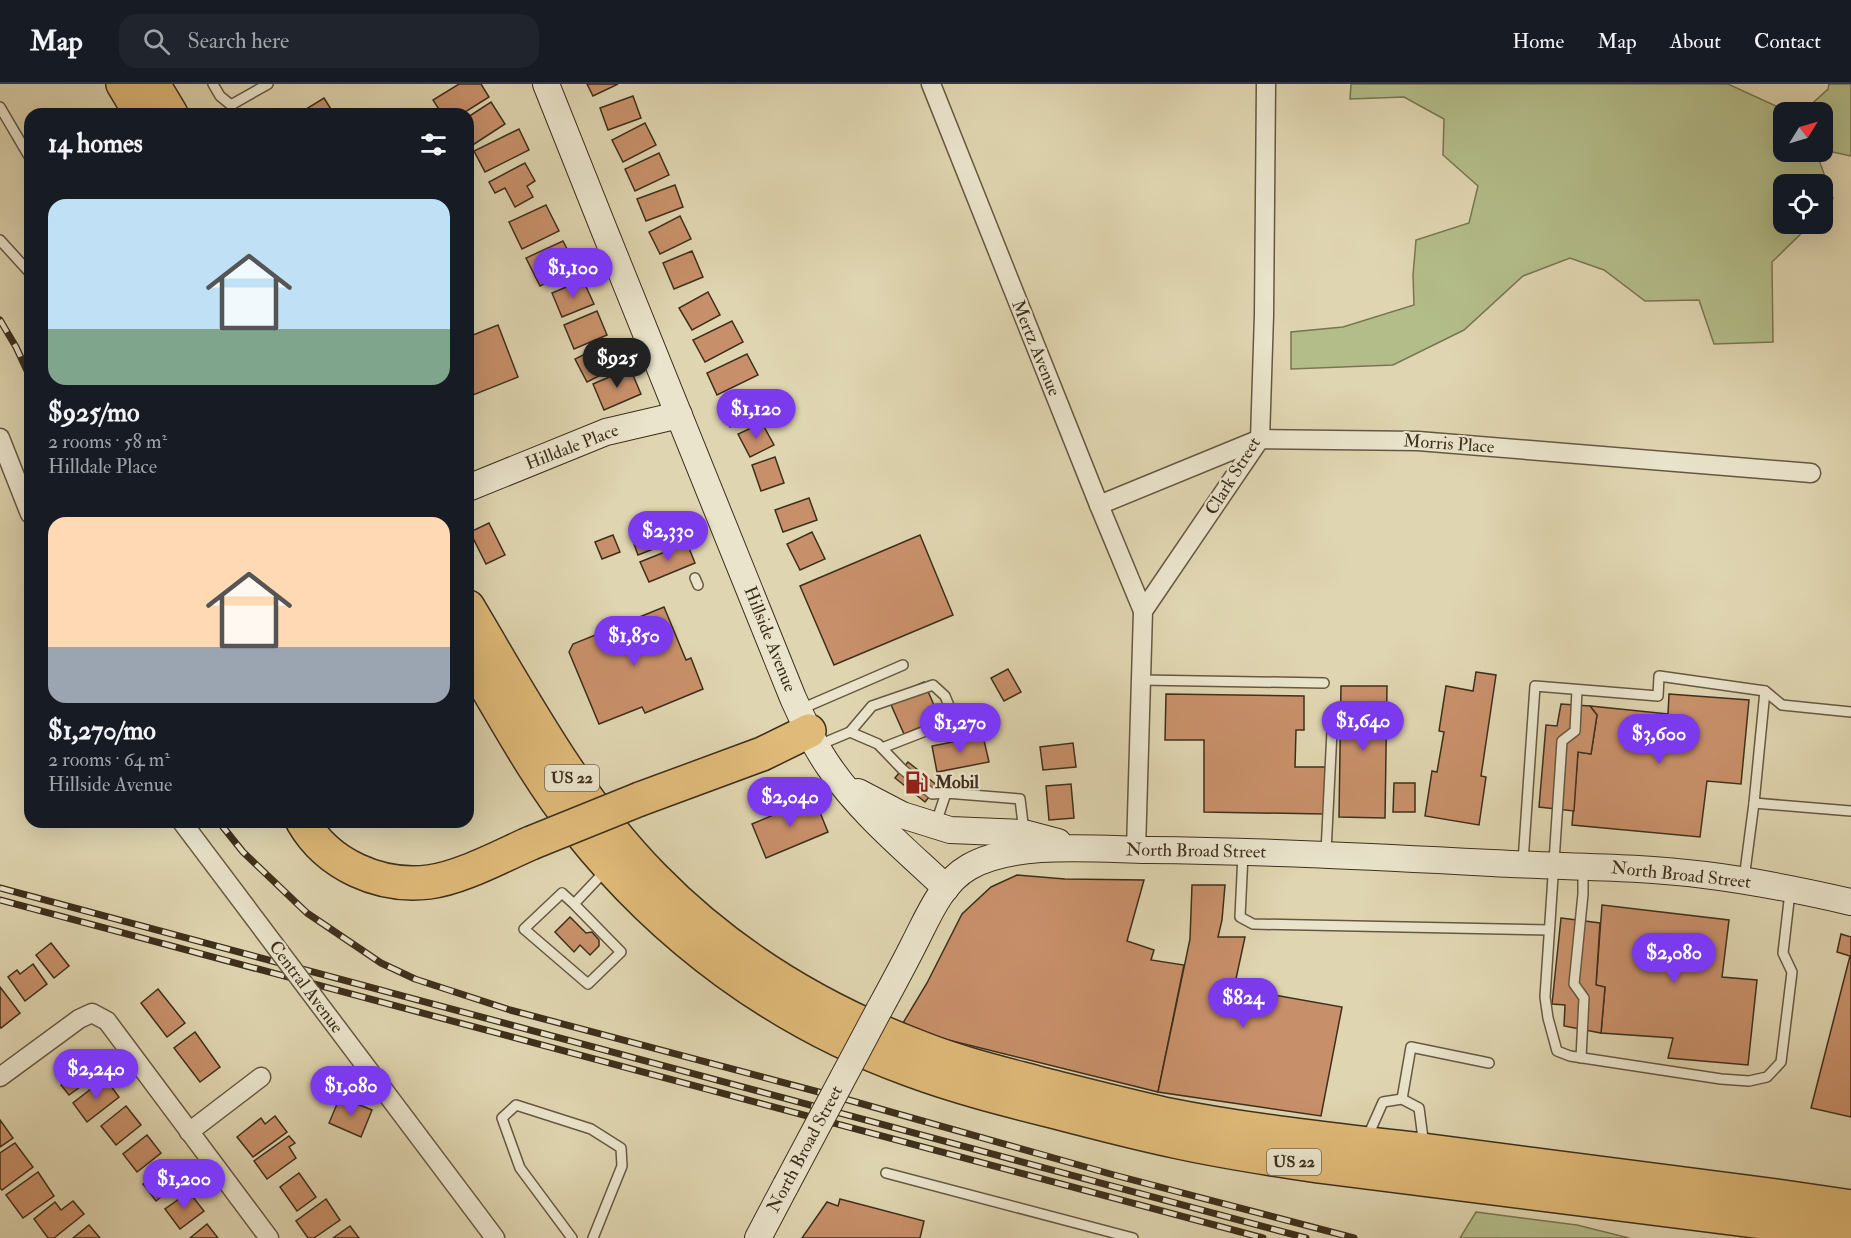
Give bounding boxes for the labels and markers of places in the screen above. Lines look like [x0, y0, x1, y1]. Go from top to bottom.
pin: $1,100 [524, 248, 622, 299]
pin: $925 [581, 338, 653, 389]
pin: $1,120 [707, 389, 805, 440]
pin: $2,330 [619, 511, 717, 562]
pin: $1,850 [585, 616, 683, 667]
pin: $1,640 [1314, 701, 1412, 752]
pin: $1,270 [911, 703, 1009, 754]
pin: $3,600 [1610, 714, 1708, 765]
fuel station icon: Mobil [904, 769, 930, 795]
place label: Mobil [934, 771, 979, 794]
pin: $2,040 [741, 777, 839, 828]
pin: $2,080 [1625, 933, 1723, 984]
pin: $824 [1207, 978, 1279, 1029]
pin: $2,240 [47, 1049, 145, 1100]
pin: $1,080 [302, 1066, 400, 1117]
pin: $1,200 [135, 1159, 233, 1210]

